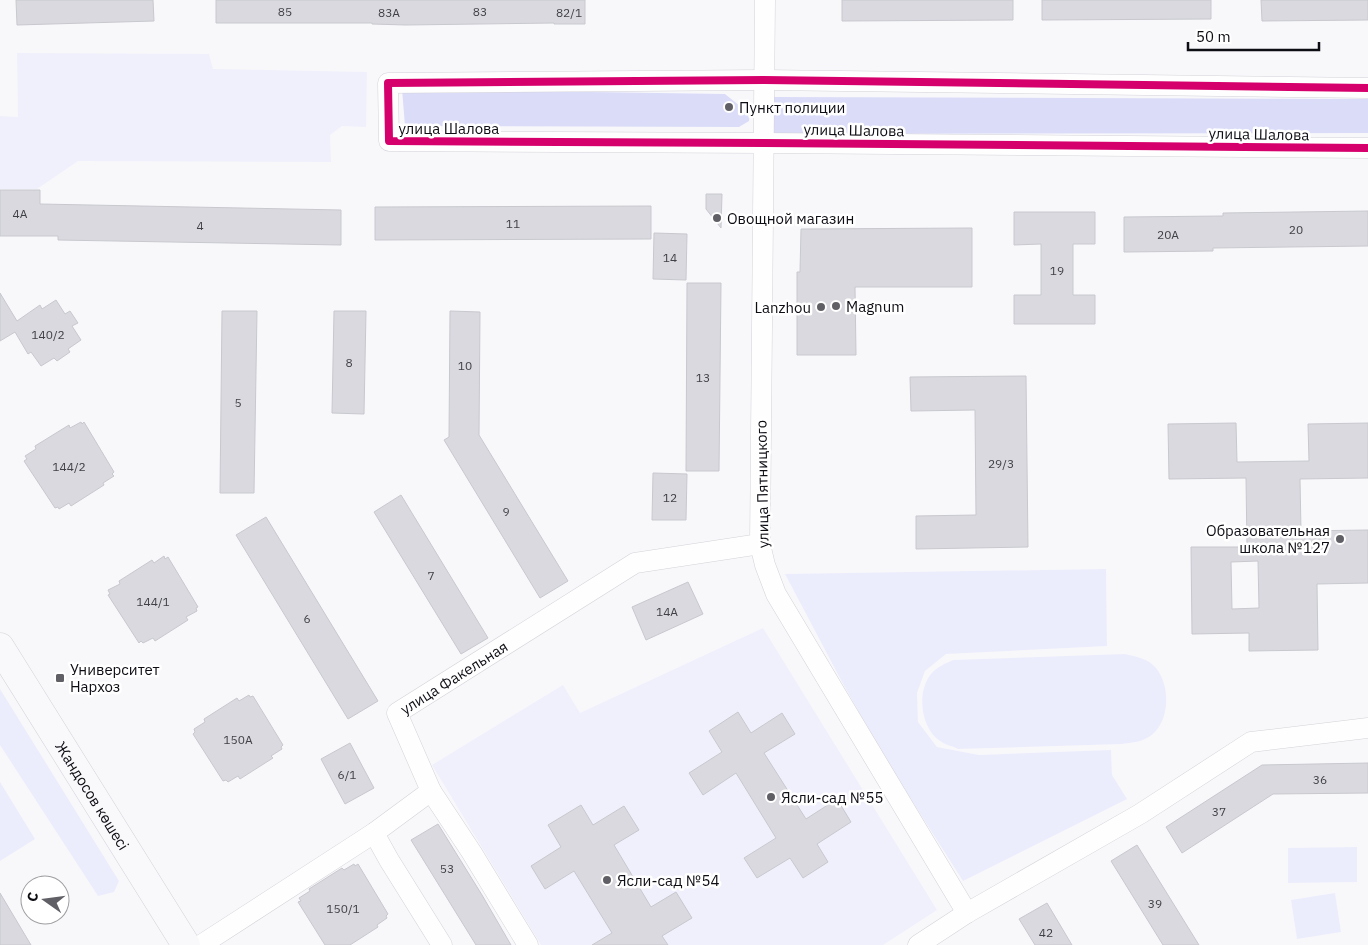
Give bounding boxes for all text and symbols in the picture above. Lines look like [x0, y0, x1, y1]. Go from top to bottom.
house number: 85 [278, 4, 292, 19]
house number: 83 [473, 4, 487, 19]
house number: 83А [378, 5, 400, 20]
house number: 82/1 [556, 5, 582, 20]
scale bar [1188, 20, 1319, 52]
text: 50 m [1196, 27, 1231, 46]
place label: Пункт полиции [739, 98, 845, 117]
marker: Пункт полиции [723, 101, 735, 113]
street label: улица Шалова [399, 119, 499, 138]
street label: улица Шалова [803, 120, 905, 140]
street label: улица Шалова [1208, 124, 1310, 144]
house number: 4А [13, 206, 28, 221]
place label: Овощной магазин [727, 209, 854, 228]
marker: Овощной магазин [711, 212, 723, 224]
house number: 11 [506, 216, 520, 231]
house number: 4 [196, 218, 204, 233]
house number: 20 [1289, 222, 1303, 237]
house number: 20А [1157, 227, 1179, 242]
house number: 14 [663, 250, 677, 265]
house number: 19 [1050, 263, 1064, 278]
place label: Magnum [846, 297, 904, 316]
place label: Lanzhou [755, 298, 811, 317]
marker: Magnum [830, 300, 842, 312]
marker: Lanzhou [815, 301, 827, 313]
house number: 140/2 [31, 327, 65, 342]
house number: 8 [345, 355, 353, 370]
house number: 10 [458, 358, 472, 373]
house number: 13 [696, 370, 710, 385]
house number: 5 [234, 395, 242, 410]
street label: улица Пятницкого [751, 420, 773, 548]
house number: 29/3 [988, 456, 1014, 471]
house number: 144/2 [52, 459, 86, 474]
house number: 12 [663, 490, 677, 505]
house number: 9 [502, 504, 510, 519]
place label: Образовательная школа №127 [1206, 521, 1330, 557]
marker: Образовательная школа №127 [1334, 533, 1346, 545]
house number: 7 [427, 568, 435, 583]
house number: 144/1 [136, 594, 170, 609]
house number: 14А [656, 604, 678, 619]
house number: 6 [303, 611, 311, 626]
street label: улица Факельная [396, 636, 511, 718]
place label: Университет Нархоз [70, 660, 160, 696]
marker: Университет Нархоз [54, 672, 66, 684]
house number: 150A [223, 732, 253, 747]
street label: Жандосов көшесі [52, 738, 134, 853]
house number: 6/1 [338, 767, 357, 782]
house number: 36 [1313, 772, 1327, 787]
place label: Ясли-сад №55 [781, 788, 883, 807]
marker: Ясли-сад №55 [765, 791, 777, 803]
house number: 37 [1212, 804, 1226, 819]
house number: 53 [440, 861, 454, 876]
place label: Ясли-сад №54 [617, 871, 719, 890]
marker: Ясли-сад №54 [601, 874, 613, 886]
north arrow [20, 875, 70, 925]
text: С [23, 890, 42, 903]
house number: 39 [1148, 896, 1162, 911]
house number: 150/1 [326, 901, 360, 916]
house number: 42 [1039, 925, 1053, 940]

